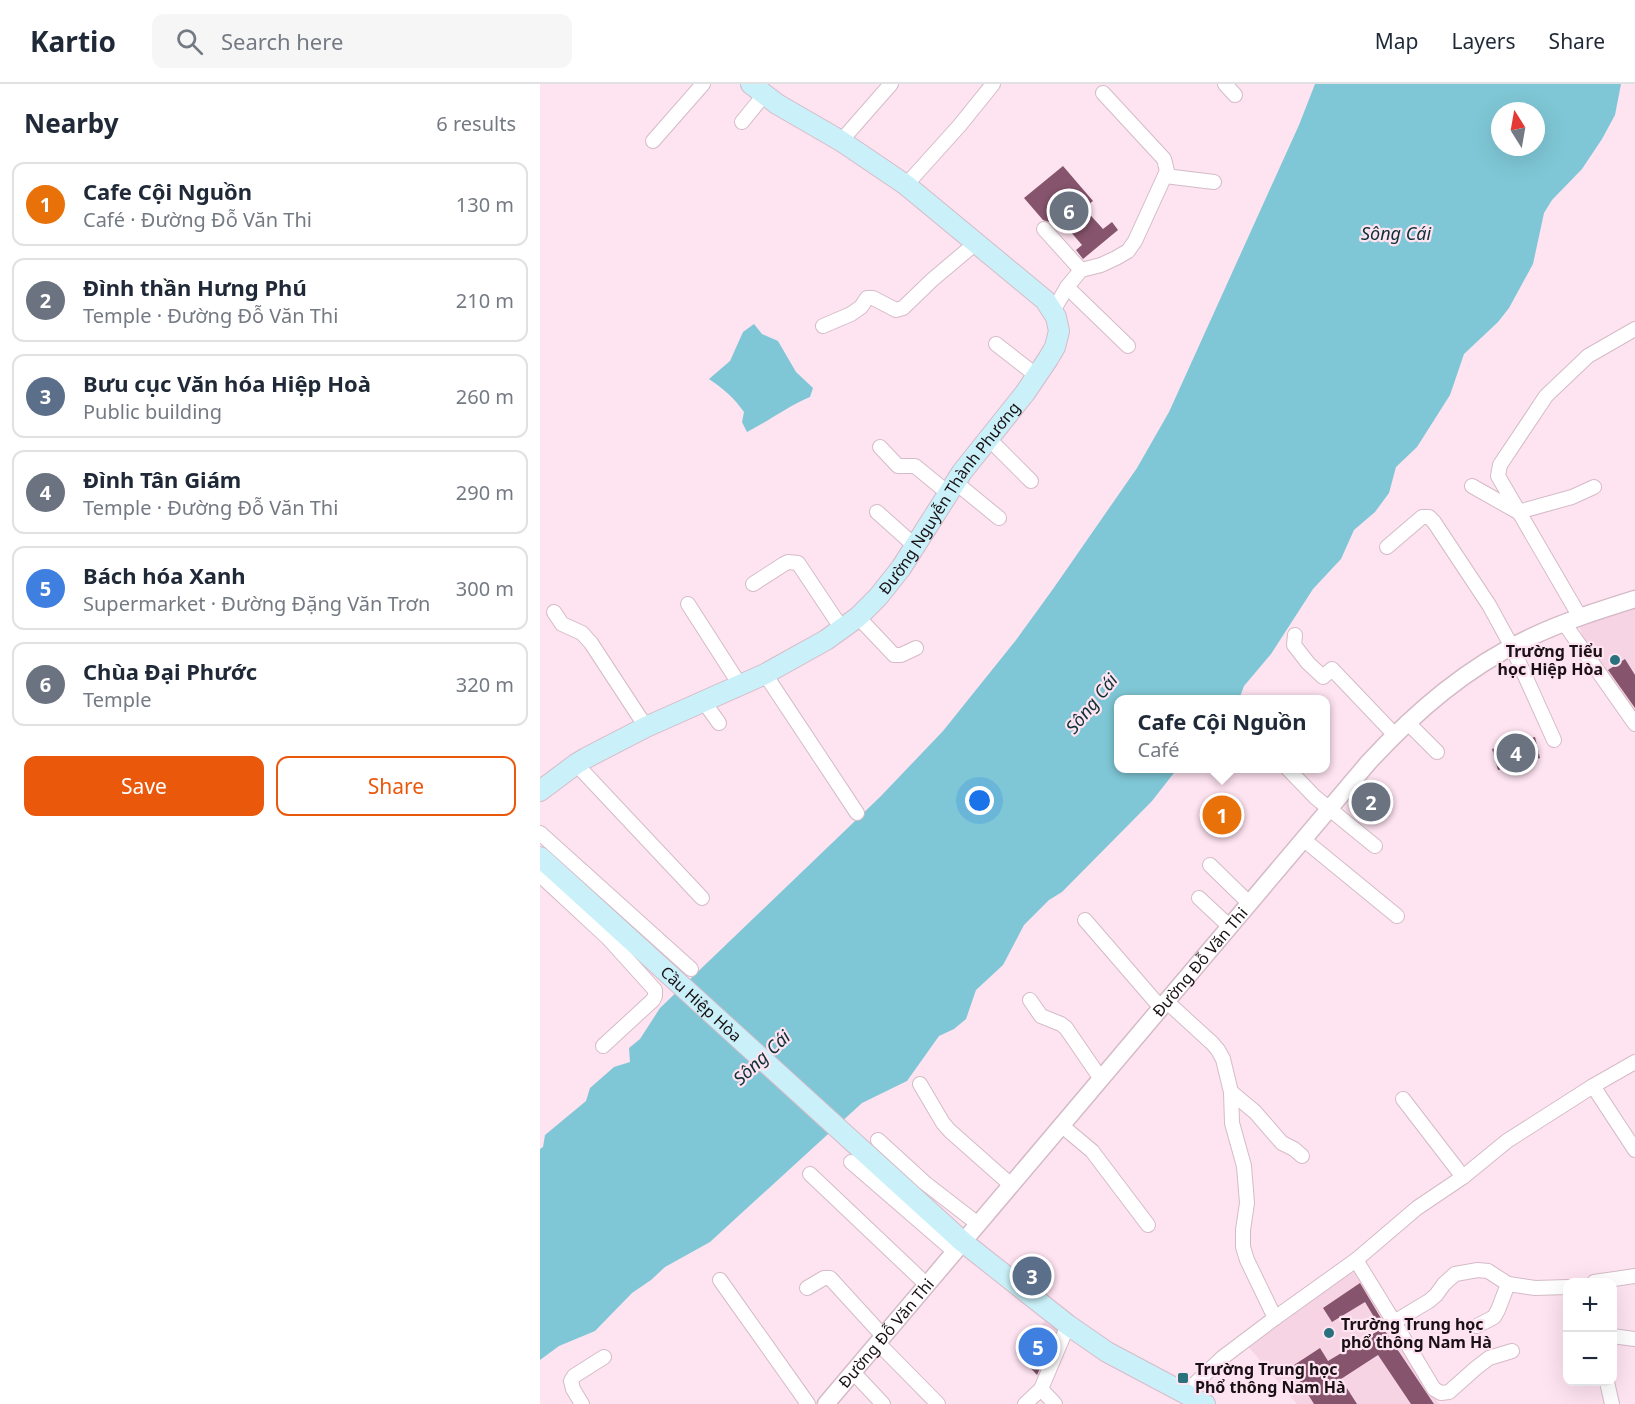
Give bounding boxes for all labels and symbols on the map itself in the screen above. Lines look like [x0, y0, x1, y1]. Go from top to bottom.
north arrow [1491, 102, 1545, 156]
pin: 6 [1050, 188, 1088, 234]
water label: Sông Cái [1361, 221, 1431, 245]
street label: Đường Nguyễn Thành Phương [873, 397, 1025, 599]
place label: Trường Tiểu học Hiệp Hòa [1498, 640, 1603, 680]
marker: Trường Tiểu học Hiệp Hòa [1608, 653, 1622, 667]
water label: Sông Cái [1060, 668, 1123, 738]
pin: 4 [1496, 730, 1536, 776]
pin: 2 [1352, 780, 1390, 824]
your location [965, 786, 994, 815]
pin: 1 [1202, 792, 1242, 838]
street label: Đường Đỗ Văn Thi [1147, 902, 1252, 1021]
street label: Cầu Hiệp Hòa [656, 961, 747, 1046]
water label: Sông Cái [727, 1024, 795, 1090]
pin: 3 [1012, 1254, 1052, 1298]
street label: Đường Đỗ Văn Thi [833, 1274, 939, 1392]
place label: Trường Trung học phổ thông Nam Hà [1341, 1313, 1492, 1353]
pin: 5 [1018, 1324, 1058, 1370]
marker: Trường Trung học phổ thông Nam Hà [1322, 1326, 1336, 1340]
place label: Trường Trung học Phổ thông Nam Hà [1195, 1358, 1346, 1398]
marker: Trường Trung học Phổ thông Nam Hà [1176, 1371, 1190, 1385]

